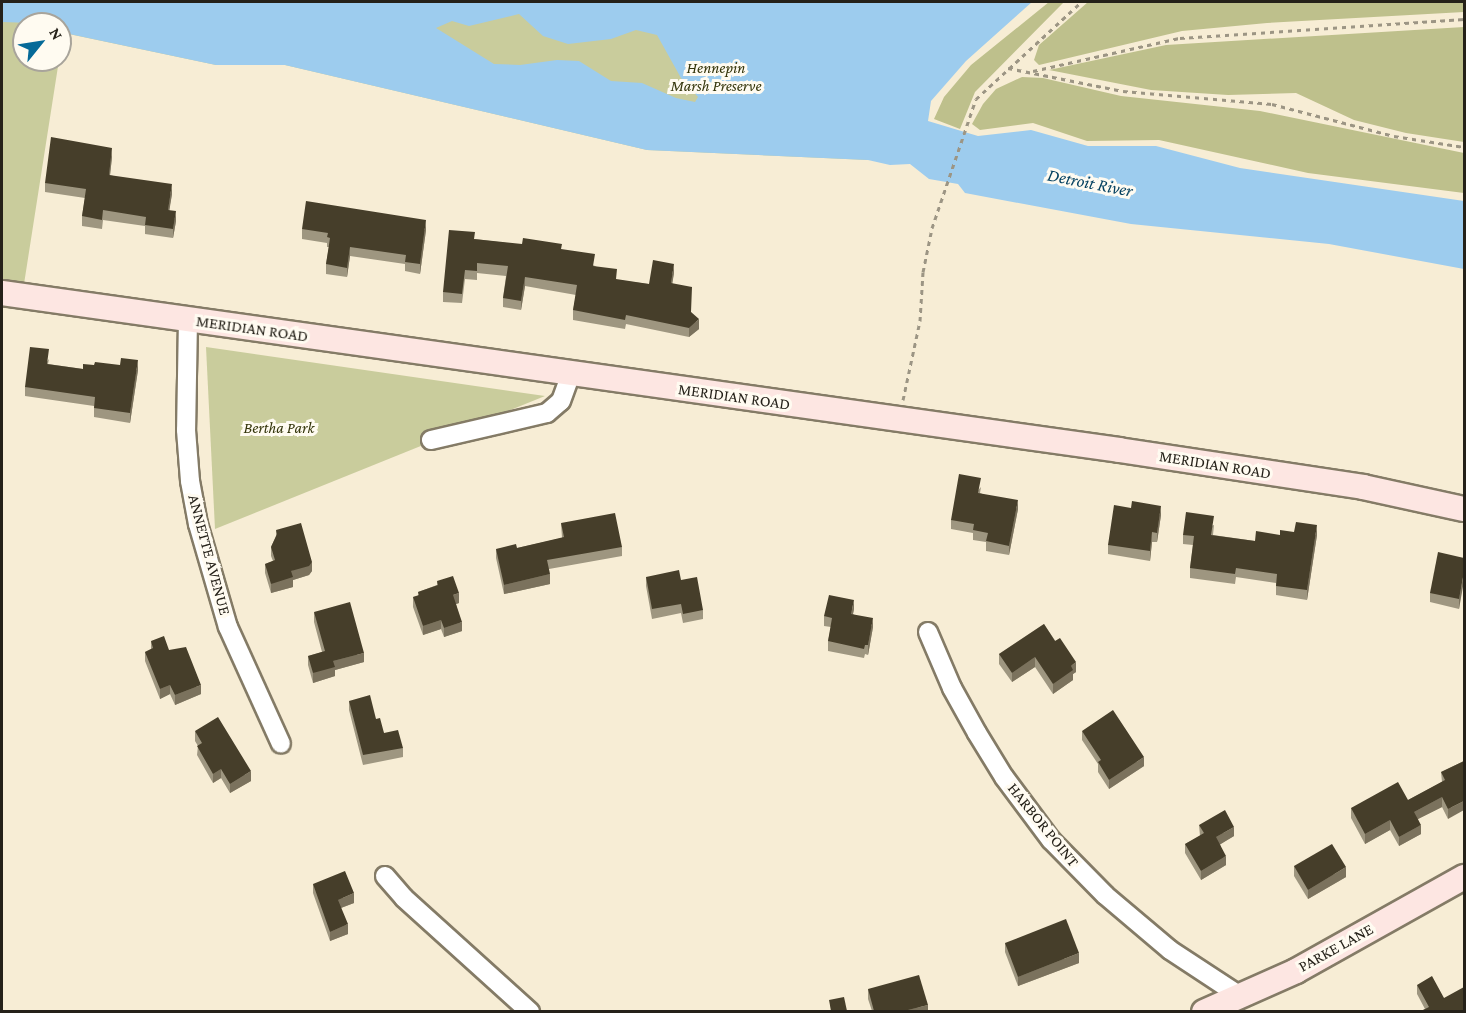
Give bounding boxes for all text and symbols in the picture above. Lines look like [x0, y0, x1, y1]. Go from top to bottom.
north arrow [12, 12, 72, 72]
text: N [46, 25, 66, 43]
park label: Hennepin Marsh Preserve [670, 58, 762, 96]
water label: Detroit River [1045, 164, 1135, 202]
street label: MERIDIAN ROAD [195, 312, 309, 346]
street label: MERIDIAN ROAD [677, 380, 791, 414]
park label: Bertha Park [243, 418, 315, 438]
street label: MERIDIAN ROAD [1158, 447, 1272, 483]
street label: ANNETTE AVENUE [184, 493, 234, 617]
street label: HARBOR POINT [1003, 779, 1083, 871]
street label: PARKE LANE [1295, 920, 1377, 976]

